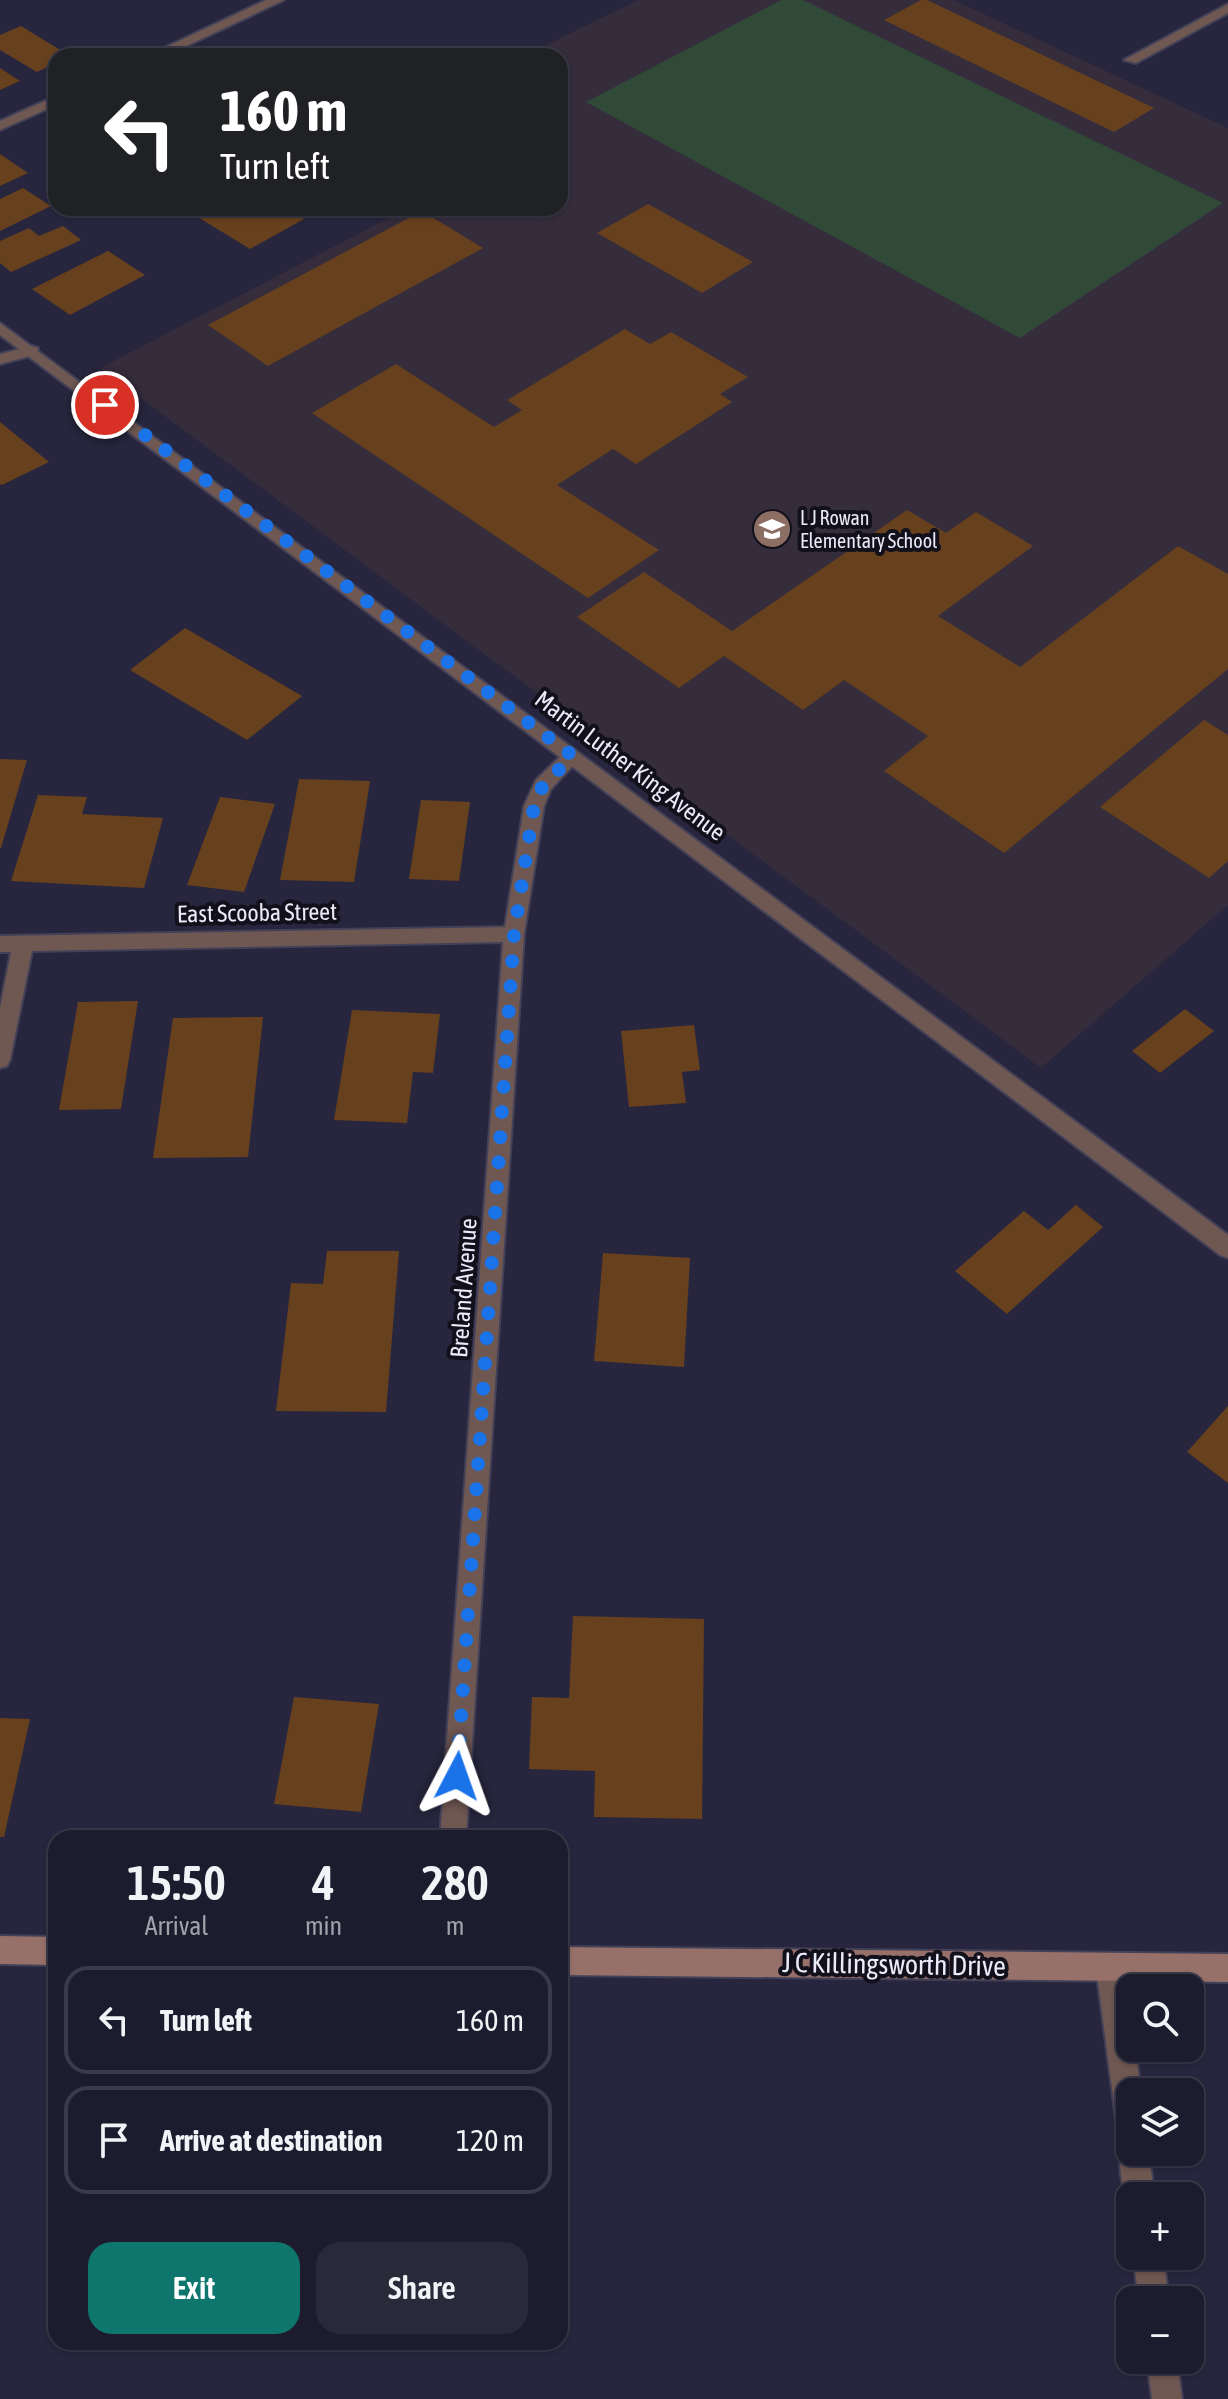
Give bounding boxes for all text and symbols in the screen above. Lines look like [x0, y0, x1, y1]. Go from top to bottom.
text: 160 m [220, 79, 347, 143]
icon: left [88, 80, 192, 184]
text: Turn left [220, 145, 330, 187]
pin [71, 371, 139, 439]
icon: arrive [83, 383, 127, 427]
place label: L J Rowan Elementary School [800, 506, 938, 552]
school or university icon: L J Rowan Elementary School [751, 508, 793, 550]
street label: Martin Luther King Avenue [530, 685, 731, 846]
street label: East Scooba Street [177, 898, 337, 927]
street label: Breland Avenue [445, 1217, 482, 1359]
position arrow [415, 1734, 499, 1818]
text: 15:50 [127, 1855, 226, 1910]
text: 4 [312, 1855, 335, 1910]
text: 280 [421, 1855, 489, 1910]
text: Arrival [145, 1911, 208, 1941]
text: min [305, 1911, 342, 1941]
text: m [446, 1911, 464, 1941]
street label: J C Killingsworth Drive [782, 1946, 1006, 1982]
map controls [1116, 1974, 1204, 2374]
button: search [1116, 1974, 1204, 2062]
icon: left [92, 1998, 136, 2042]
text: Turn left [160, 2003, 252, 2037]
text: 160 m [456, 2003, 524, 2037]
button: layers [1116, 2078, 1204, 2166]
icon: arrive [92, 2118, 136, 2162]
text: Arrive at destination [160, 2123, 382, 2157]
text: 120 m [456, 2123, 524, 2157]
button: + [1116, 2182, 1204, 2270]
button: Exit [88, 2242, 300, 2334]
button: Share [316, 2242, 528, 2334]
button: − [1116, 2286, 1204, 2374]

